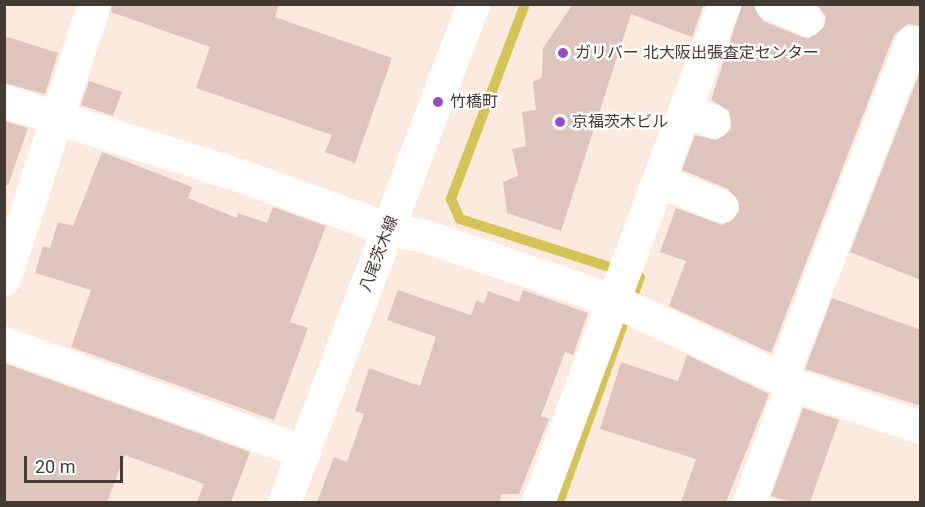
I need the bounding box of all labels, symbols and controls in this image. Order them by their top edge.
place label: ガリバー 北大阪出張査定センター [575,43,819,63]
marker: ガリバー 北大阪出張査定センター [556,46,570,60]
place label: 竹橋町 [450,92,498,112]
marker: 竹橋町 [431,95,445,109]
place label: 京福茨木ビル [572,112,668,132]
marker: 京福茨木ビル [553,115,567,129]
street label: 八尾茨木線 [356,213,402,295]
scale bar [27,444,126,482]
text: 20 m [35,456,75,477]

